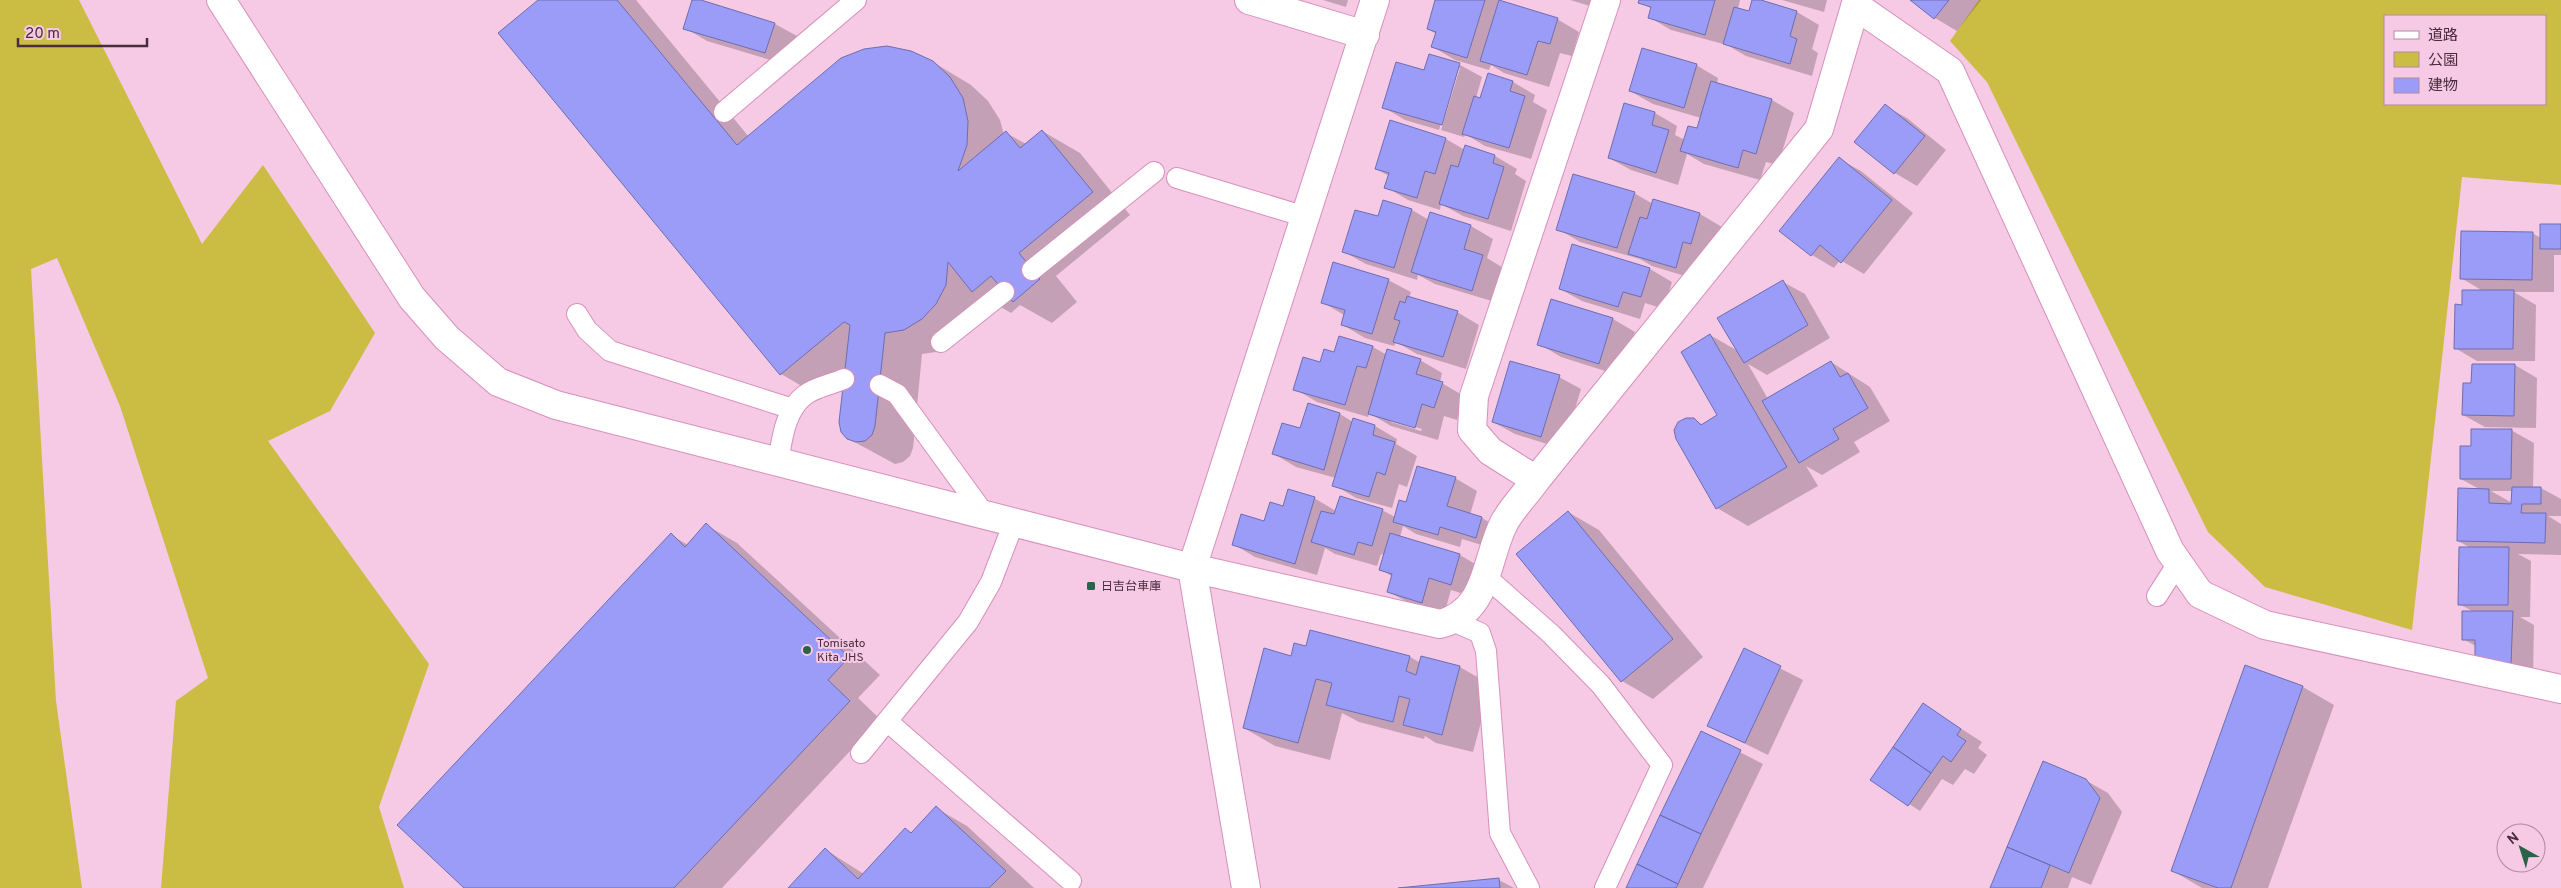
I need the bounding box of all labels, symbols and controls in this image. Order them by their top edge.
scale bar [18,15,146,47]
legend [2384,15,2546,105]
text: 20 m [25,25,60,44]
text: 道路 [2428,27,2458,46]
text: 公園 [2428,52,2458,71]
text: 建物 [2428,77,2458,96]
place label: 日吉台車庫 [1101,579,1161,595]
marker: 日吉台車庫 [1085,580,1097,592]
place label: Tomisato Kita JHS [817,636,866,666]
marker: Tomisato Kita JHS [801,644,813,656]
north arrow [2496,823,2546,873]
text: N [2505,829,2523,849]

